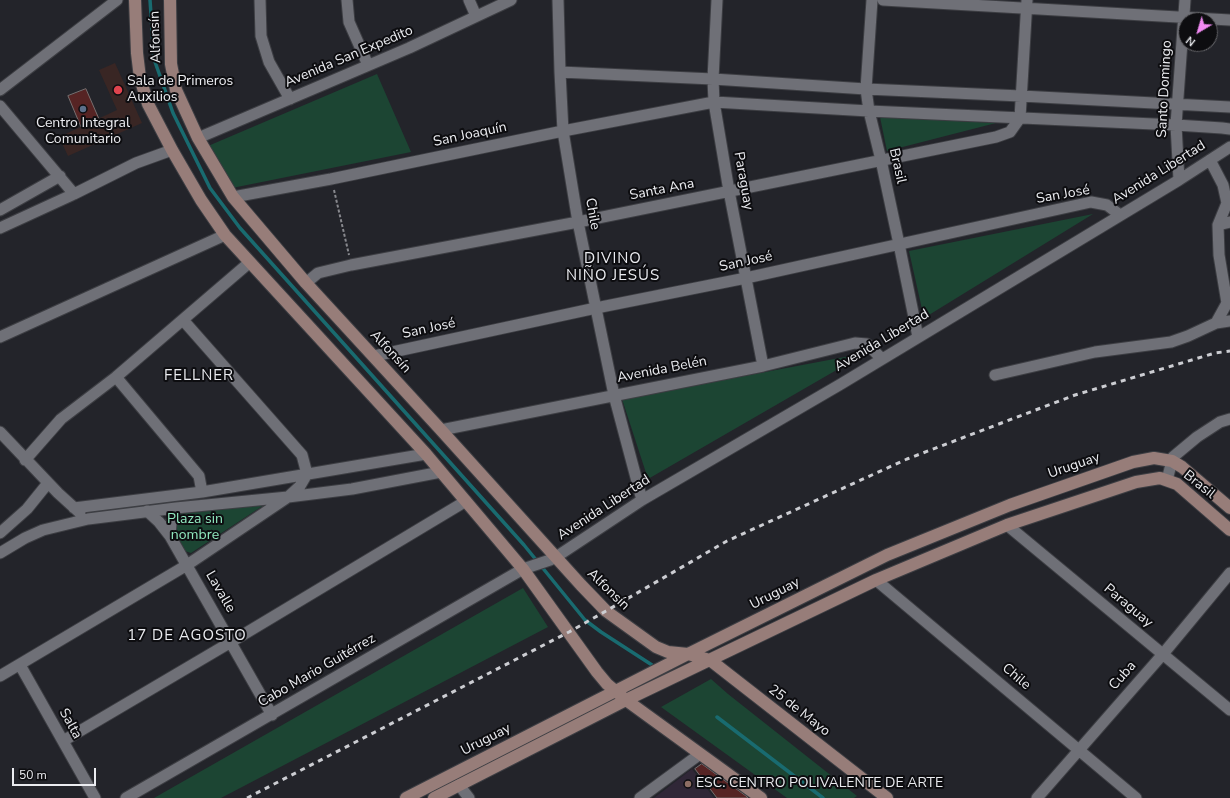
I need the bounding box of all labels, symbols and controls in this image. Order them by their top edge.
street label: Alfonsín [147,11,165,63]
north arrow [1178,12,1218,52]
street label: Avenida San Expedito [282,22,416,92]
text: N [1183,33,1199,50]
street label: Santo Domingo [1154,40,1176,138]
place label: Sala de Primeros Auxilios [127,74,233,106]
marker: Sala de Primeros Auxilios [112,84,124,96]
marker: Centro Integral Comunitario [78,104,88,114]
place label: Centro Integral Comunitario [36,116,130,148]
street label: San Joaquín [432,119,508,151]
street label: Avenida Libertad [1109,138,1209,208]
street label: Brasil [885,147,909,185]
street label: Paraguay [730,151,756,211]
street label: Santa Ana [628,176,696,204]
street label: San José [1035,182,1091,208]
street label: Chile [581,197,603,231]
street label: San José [718,248,774,276]
district label: DIVINO NIÑO JESÚS [566,250,660,285]
street label: Avenida Libertad [832,306,932,376]
street label: San José [401,315,457,343]
street label: Alfonsín [366,327,414,377]
street label: Avenida Belén [616,353,708,387]
district label: FELLNER [164,367,234,385]
street label: Uruguay [1046,449,1102,483]
street label: Brasil [1180,467,1218,503]
street label: Avenida Libertad [555,472,653,544]
park label: Plaza sin nombre [167,512,223,544]
street label: Alfonsín [583,566,633,614]
street label: Lavalle [201,568,239,616]
street label: Uruguay [747,574,803,614]
street label: Paraguay [1100,581,1156,631]
district label: 17 DE AGOSTO [127,627,247,645]
street label: Cabo Mario Guitérrez [255,631,379,711]
street label: Cuba [1106,658,1140,694]
street label: Chile [998,660,1034,694]
street label: 25 de Mayo [765,682,833,740]
street label: Salta [55,706,85,742]
street label: Uruguay [458,720,514,760]
scale bar [14,760,98,786]
text: 50 m [19,767,47,783]
place label: ESC. CENTRO POLIVALENTE DE ARTE [696,776,943,792]
marker: ESC. CENTRO POLIVALENTE DE ARTE [683,779,693,789]

